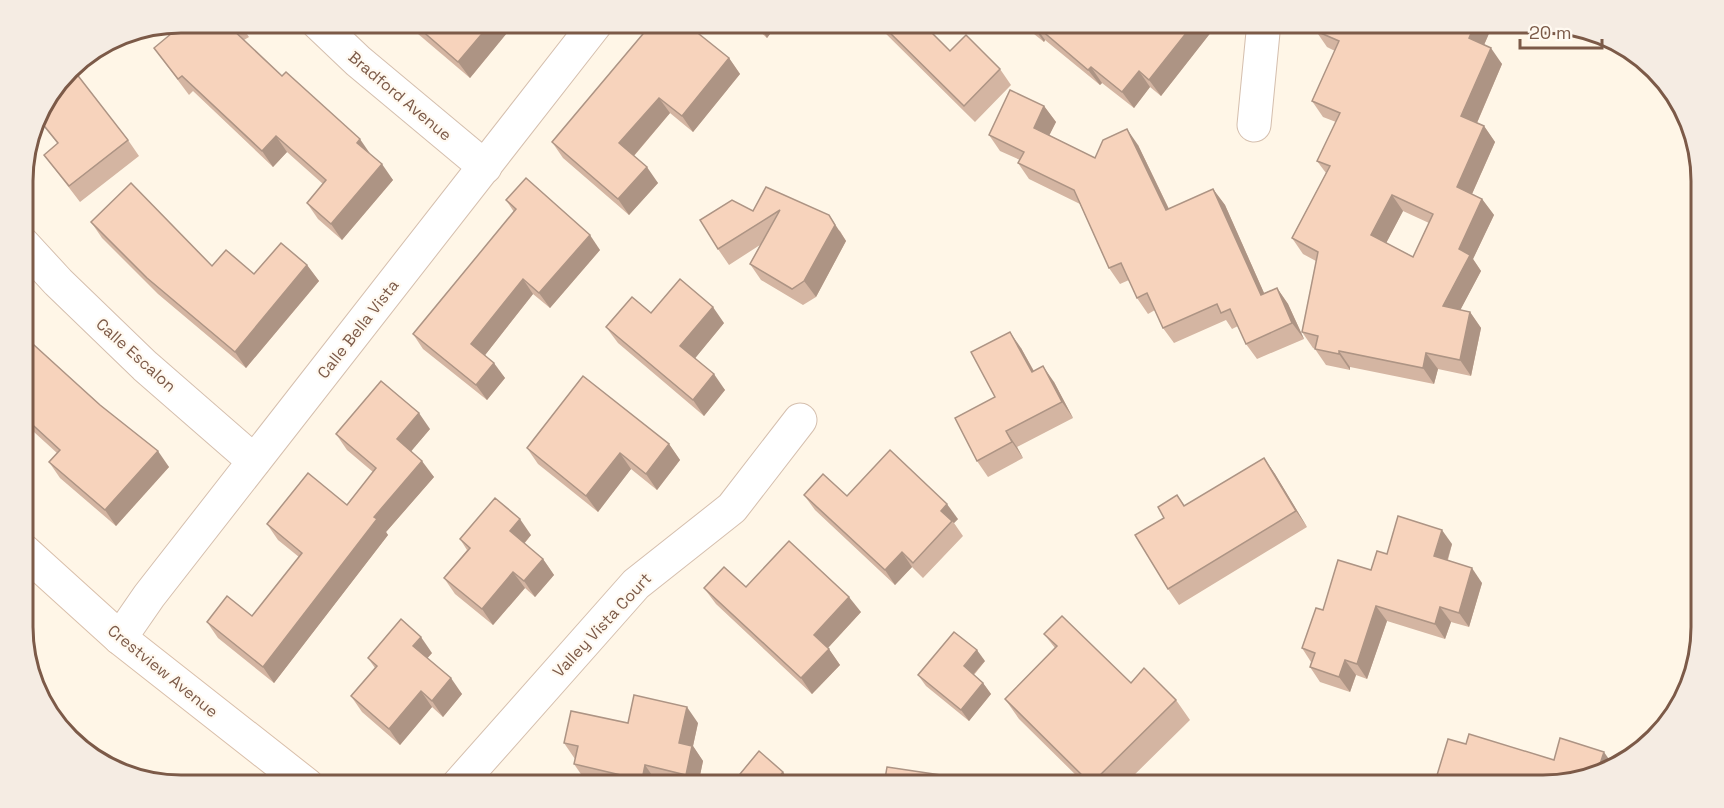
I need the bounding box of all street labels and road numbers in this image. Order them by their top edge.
street label: Bradford Avenue [344,47,456,145]
street label: Calle Bella Vista [313,275,403,383]
street label: Calle Escalon [92,313,180,397]
street label: Valley Vista Court [548,568,656,682]
street label: Crestview Avenue [103,620,223,722]

